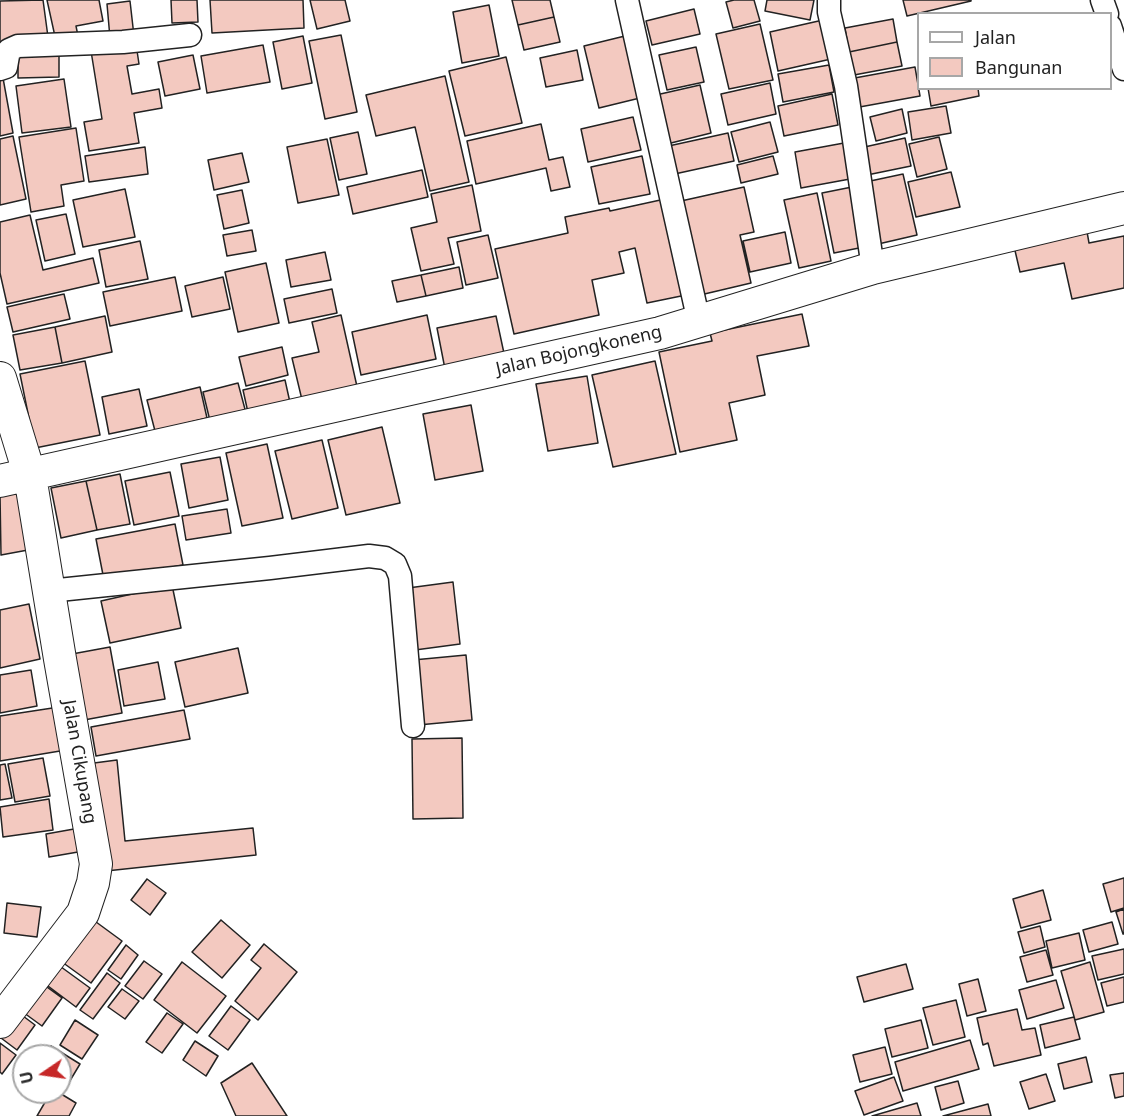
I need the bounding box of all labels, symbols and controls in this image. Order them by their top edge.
legend [917,12,1112,90]
text: Jalan [975,25,1016,49]
text: Bangunan [975,55,1062,79]
street label: Jalan Bojongkoneng [494,321,664,381]
street label: Jalan Cikupang [57,698,101,826]
north arrow [12,1044,72,1104]
text: U [14,1069,38,1086]

